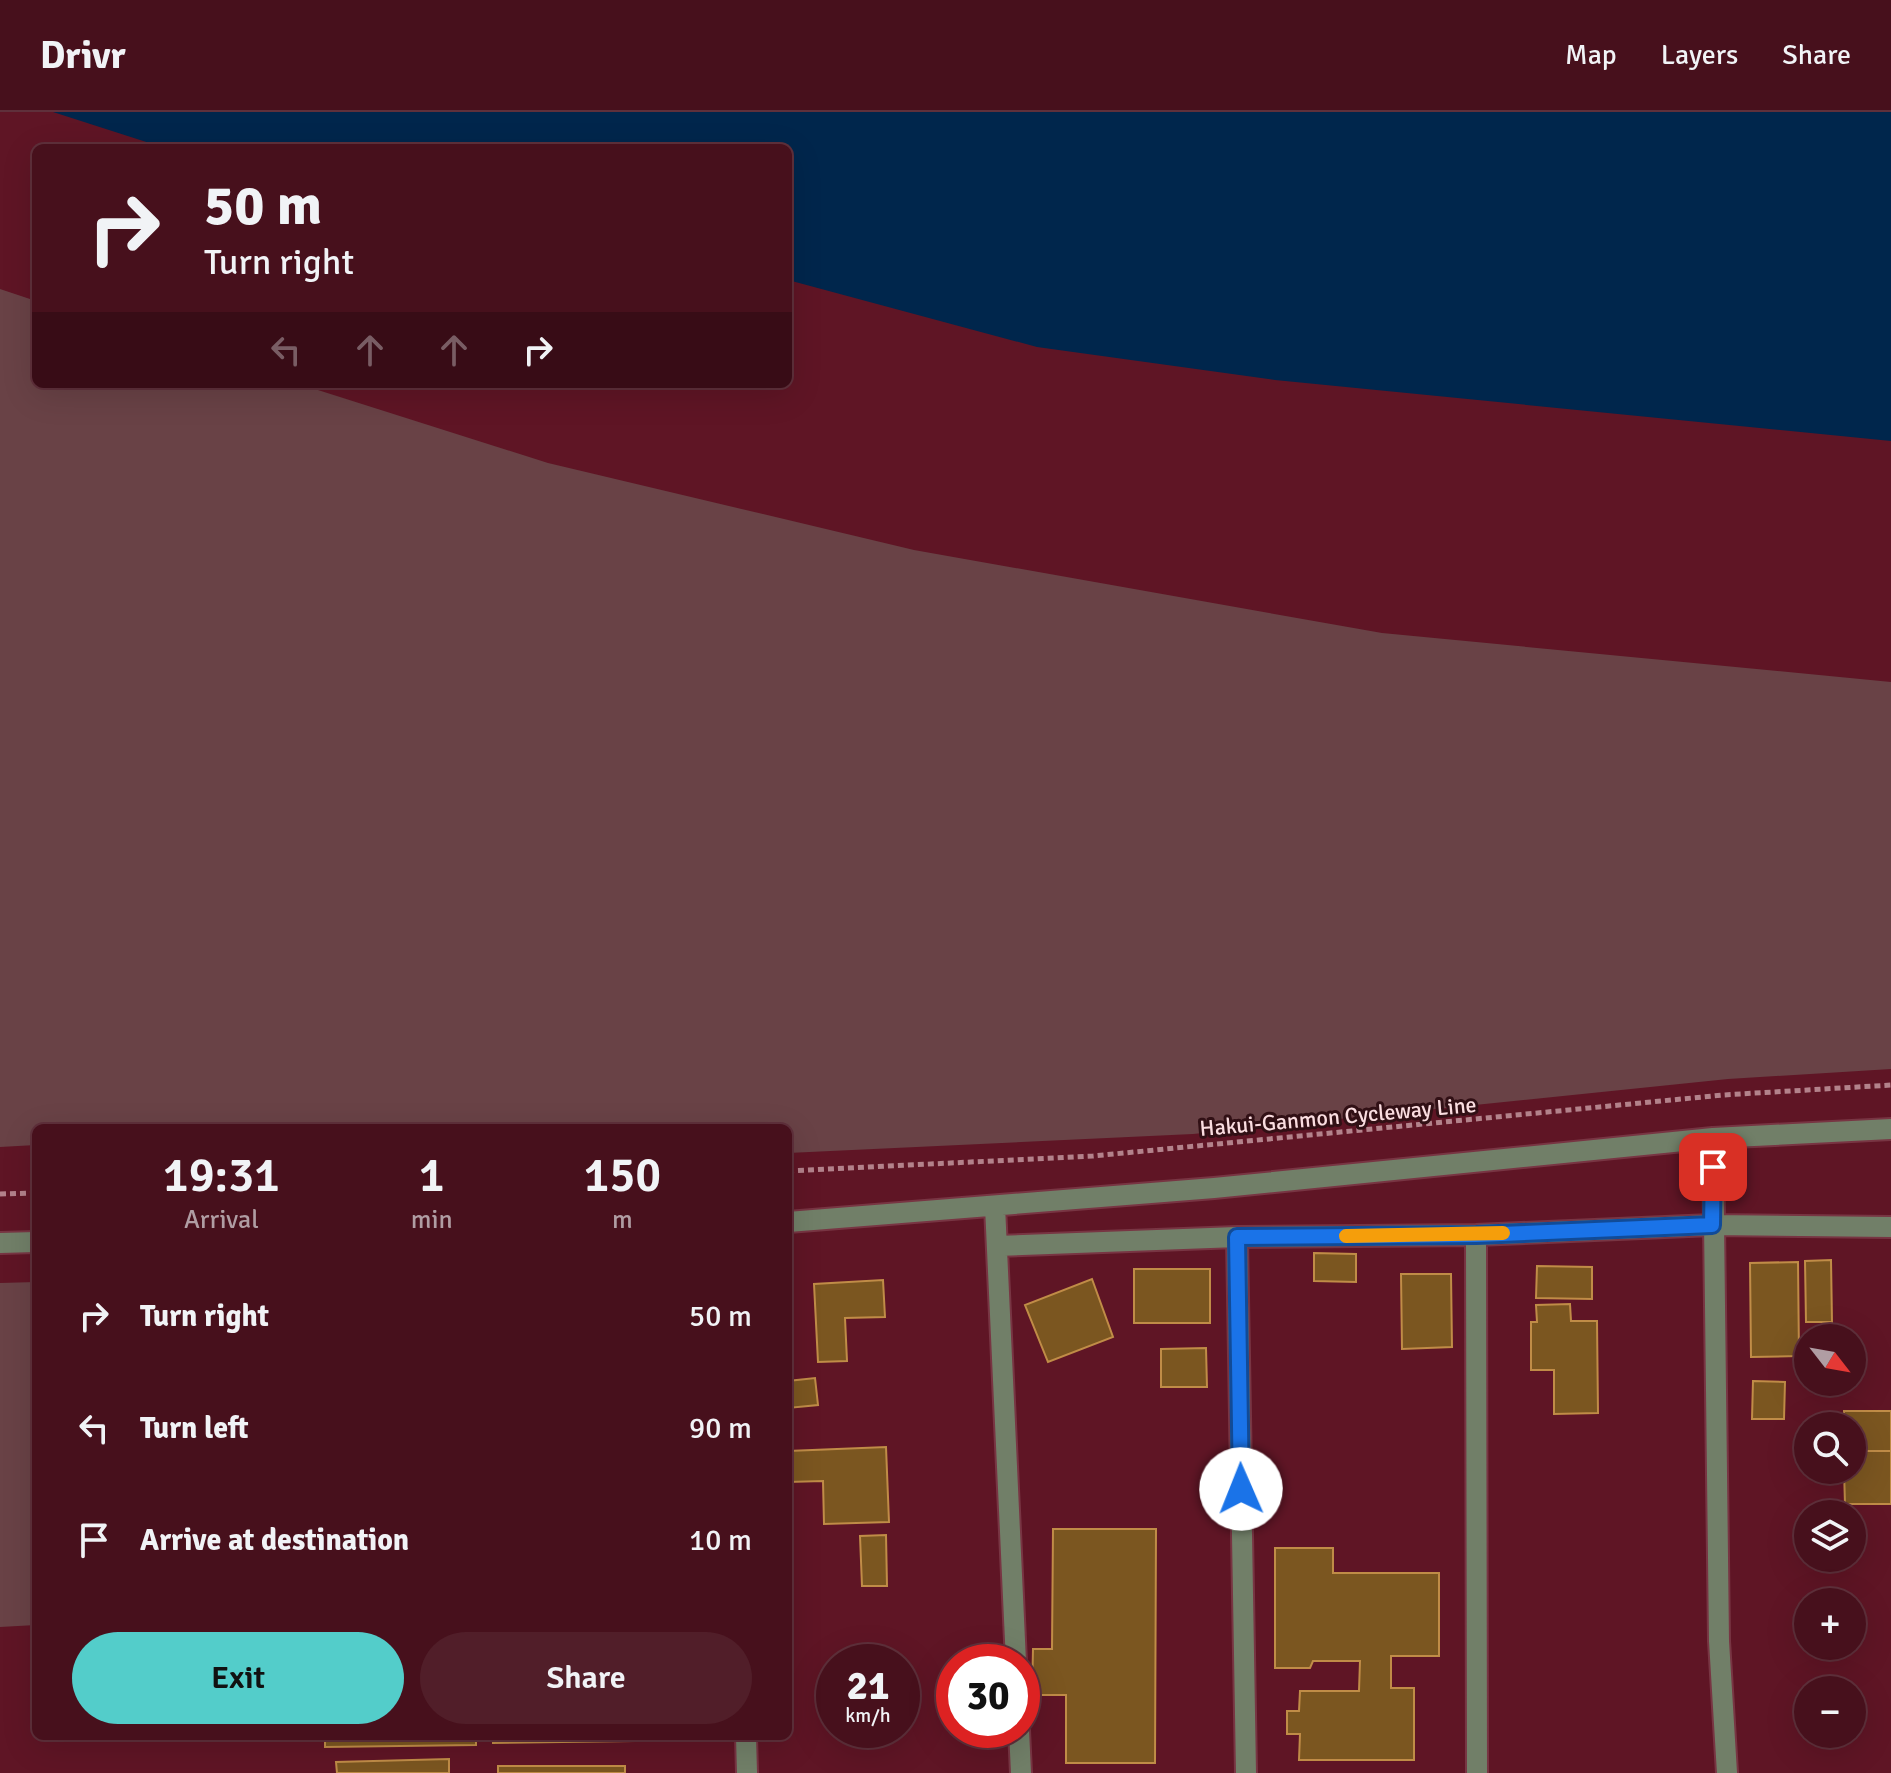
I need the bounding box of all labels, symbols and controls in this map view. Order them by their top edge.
text: Drivr [40,32,126,79]
text: Map [1565,38,1617,72]
text: Layers [1661,38,1738,72]
text: Share [1782,38,1851,72]
text: 50 m [204,171,322,240]
icon: right [72,176,176,280]
text: Turn right [204,240,354,285]
icon: left [264,328,308,372]
icon: ahead [348,328,392,372]
icon: ahead [432,328,476,372]
icon: right [516,328,560,372]
street label: Hakui-Ganmon Cycleway Line [1199,1091,1478,1142]
pin [1679,1133,1747,1201]
icon: arrive [1691,1145,1735,1189]
text: 19:31 [163,1146,280,1205]
text: 1 [419,1146,445,1205]
text: 150 [583,1146,661,1205]
text: Arrival [184,1204,259,1236]
text: min [411,1204,453,1236]
text: m [612,1204,633,1236]
icon: right [72,1294,116,1338]
text: Turn right [140,1298,269,1335]
text: 50 m [689,1298,752,1335]
north arrow [1794,1324,1866,1396]
map controls [1794,1324,1866,1748]
icon: left [72,1406,116,1450]
text: Turn left [140,1410,249,1447]
text: 90 m [689,1410,752,1447]
button: search [1794,1412,1866,1484]
position arrow [1199,1447,1283,1531]
button: layers [1794,1500,1866,1572]
icon: arrive [72,1518,116,1562]
text: Arrive at destination [140,1522,409,1559]
text: 10 m [689,1522,752,1559]
button: + [1794,1588,1866,1660]
button: Exit [72,1632,404,1724]
button: Share [420,1632,752,1724]
speed limit sign: 30 [936,1644,1040,1748]
text: 21 [846,1661,890,1711]
button: − [1794,1676,1866,1748]
text: km/h [845,1703,891,1728]

